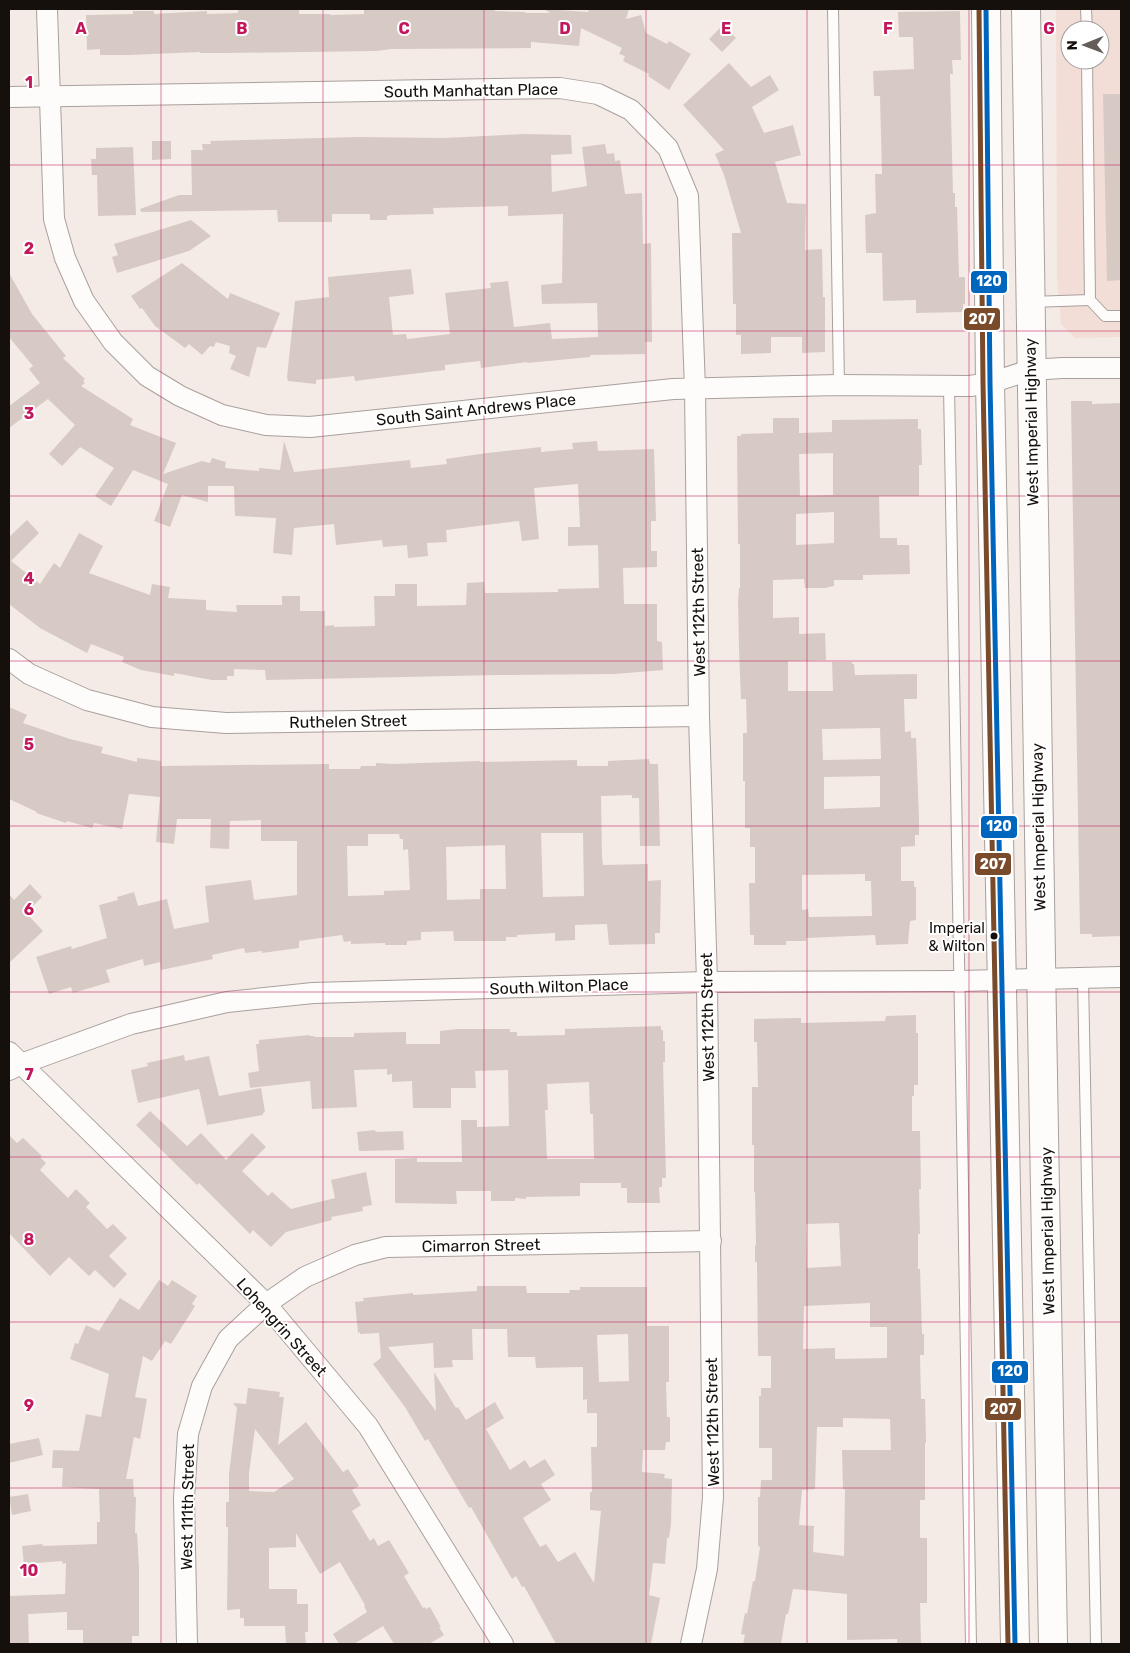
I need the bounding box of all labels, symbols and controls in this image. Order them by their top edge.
text: A [75,19,87,38]
text: B [236,19,248,38]
text: C [398,19,410,38]
text: D [559,19,571,38]
text: E [721,19,731,38]
text: F [883,19,893,38]
text: G [1043,19,1055,38]
north arrow [1060,20,1110,70]
text: N [1064,40,1081,50]
text: 1 [25,73,33,92]
street label: South Manhattan Place [384,79,558,102]
text: 2 [24,239,34,258]
line badge: 120 [970,270,1008,294]
text: 120 [976,273,1002,290]
line badge: 207 [963,307,1001,331]
text: 207 [969,311,995,328]
street label: West Imperial Highway [1021,338,1042,506]
street label: South Saint Andrews Place [375,390,577,429]
text: 3 [24,404,34,423]
street label: West 112th Street [688,547,709,677]
text: 4 [24,569,35,588]
street label: Ruthelen Street [289,711,407,732]
text: 5 [24,735,34,754]
street label: West Imperial Highway [1028,743,1049,911]
line badge: 120 [980,815,1018,839]
text: 120 [986,818,1012,835]
line badge: 207 [974,852,1012,876]
text: 207 [980,856,1006,873]
text: 6 [24,900,34,919]
place label: Imperial & Wilton [928,919,985,955]
marker: Imperial & Wilton [989,931,999,941]
street label: West 112th Street [697,952,718,1082]
street label: South Wilton Place [489,975,629,998]
text: 7 [24,1065,34,1084]
street label: West Imperial Highway [1037,1147,1058,1315]
text: 8 [24,1230,35,1249]
street label: Cimarron Street [422,1235,540,1256]
street label: Lohengrin Street [232,1274,331,1380]
street label: West 112th Street [702,1357,723,1487]
line badge: 120 [991,1360,1029,1384]
text: 120 [997,1363,1023,1380]
text: 9 [24,1396,34,1415]
line badge: 207 [984,1397,1022,1421]
text: 207 [990,1401,1016,1418]
street label: West 111th Street [177,1444,198,1570]
text: 10 [20,1561,39,1580]

